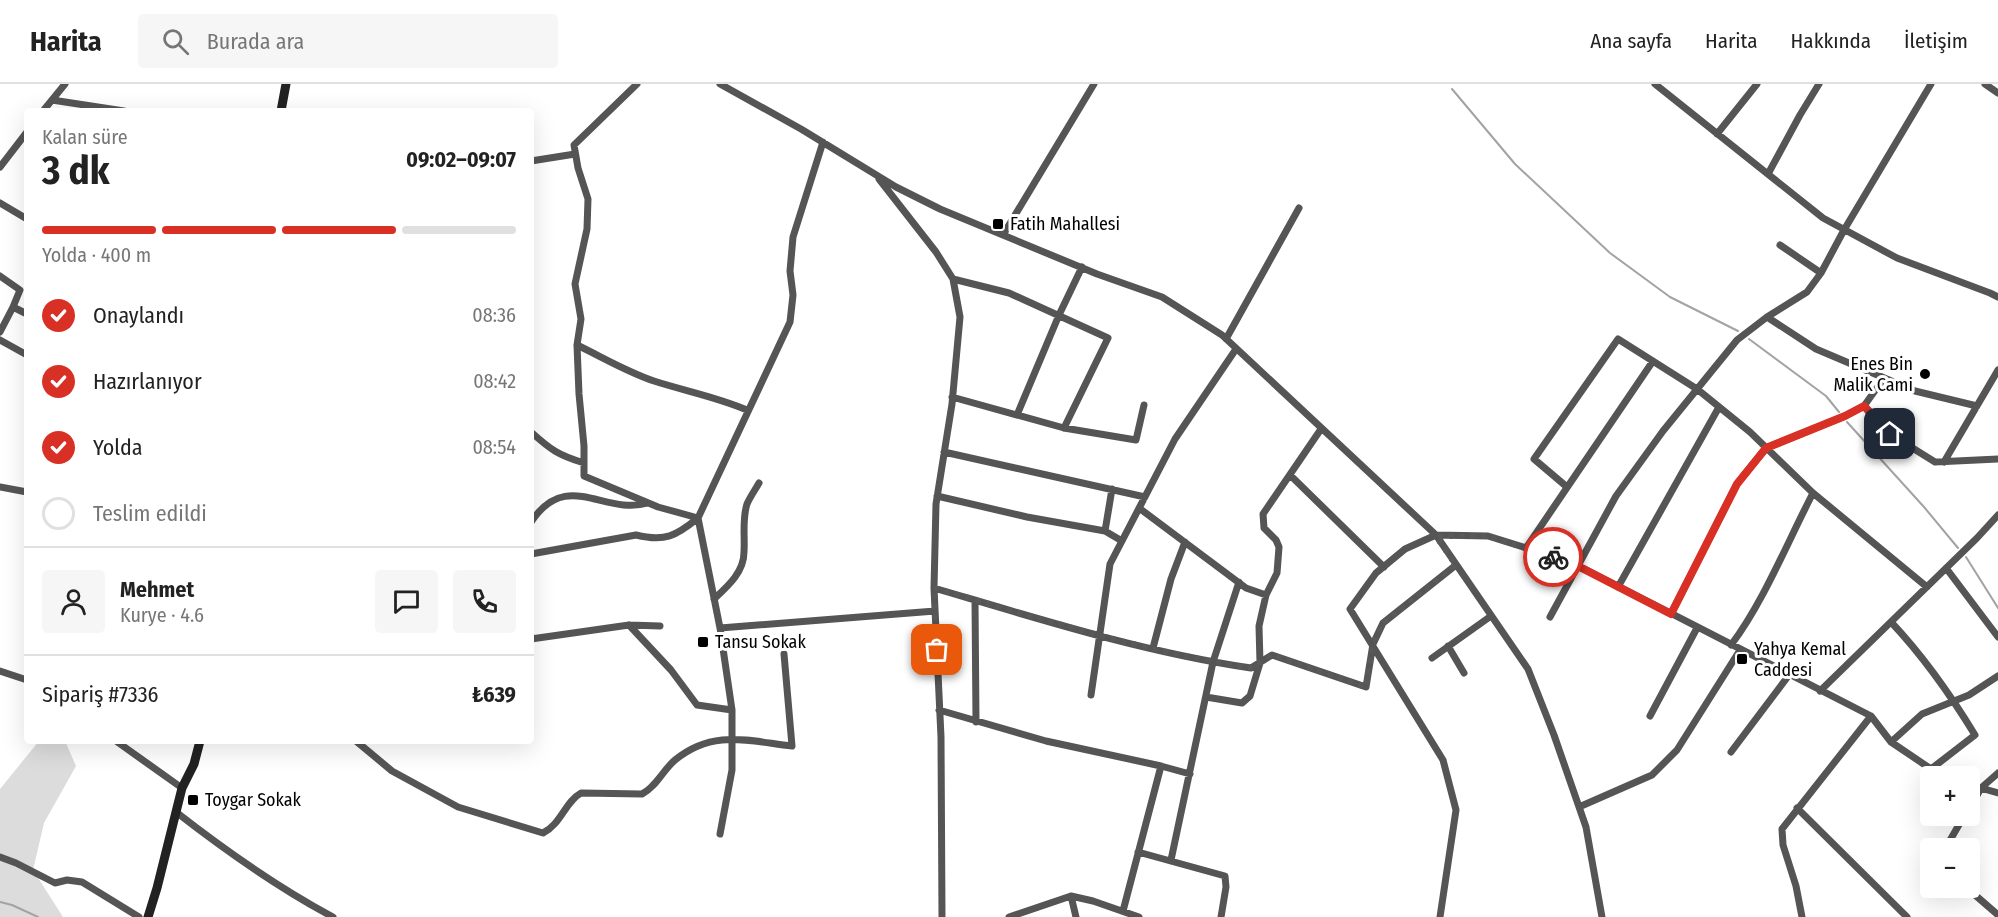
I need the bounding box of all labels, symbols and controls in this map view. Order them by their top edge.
search box [138,14,558,68]
text: Harita [30,25,102,58]
icon: search [159,25,192,58]
text: Burada ara [207,28,304,55]
text: Ana sayfa [1590,28,1672,54]
text: Harita [1705,28,1758,54]
text: Hakkında [1791,28,1871,54]
text: İletişim [1904,28,1968,54]
text: Kalan süre [42,125,128,149]
text: 09:02–09:07 [406,146,516,173]
text: 3 dk [42,148,110,194]
place label: Fatih Mahallesi [1010,213,1120,235]
marker: Fatih Mahallesi [991,217,1005,231]
text: Yolda · 400 m [42,243,151,267]
icon: check [42,299,75,332]
text: Onaylandı [93,302,184,329]
text: 08:36 [472,303,516,327]
place label: Enes Bin Malik Cami [1833,353,1913,396]
icon: check [42,365,75,398]
marker: Enes Bin Malik Cami [1918,367,1932,381]
text: Hazırlanıyor [93,368,202,395]
text: 08:42 [473,369,516,393]
pin [1864,408,1915,459]
icon: home [1873,417,1906,450]
icon: check [42,431,75,464]
text: Yolda [93,434,143,461]
text: 08:54 [472,435,516,459]
text: Teslim edildi [93,500,207,527]
courier [1523,527,1583,587]
icon: bike [1537,541,1570,574]
button: person [42,570,105,633]
button: chat [375,570,438,633]
button: phone [453,570,516,633]
text: Mehmet [120,576,194,603]
text: Kurye · 4.6 [120,603,204,627]
pin [911,624,962,675]
place label: Tansu Sokak [715,631,806,653]
icon: bag [920,633,953,666]
marker: Tansu Sokak [696,635,710,649]
place label: Yahya Kemal Caddesi [1754,638,1846,681]
marker: Yahya Kemal Caddesi [1735,652,1749,666]
text: Sipariş #7336 [42,681,159,708]
text: ₺639 [472,681,516,708]
map controls [1920,766,1980,898]
button: + [1920,766,1980,826]
place label: Toygar Sokak [205,789,302,811]
marker: Toygar Sokak [186,793,200,807]
button: − [1920,838,1980,898]

